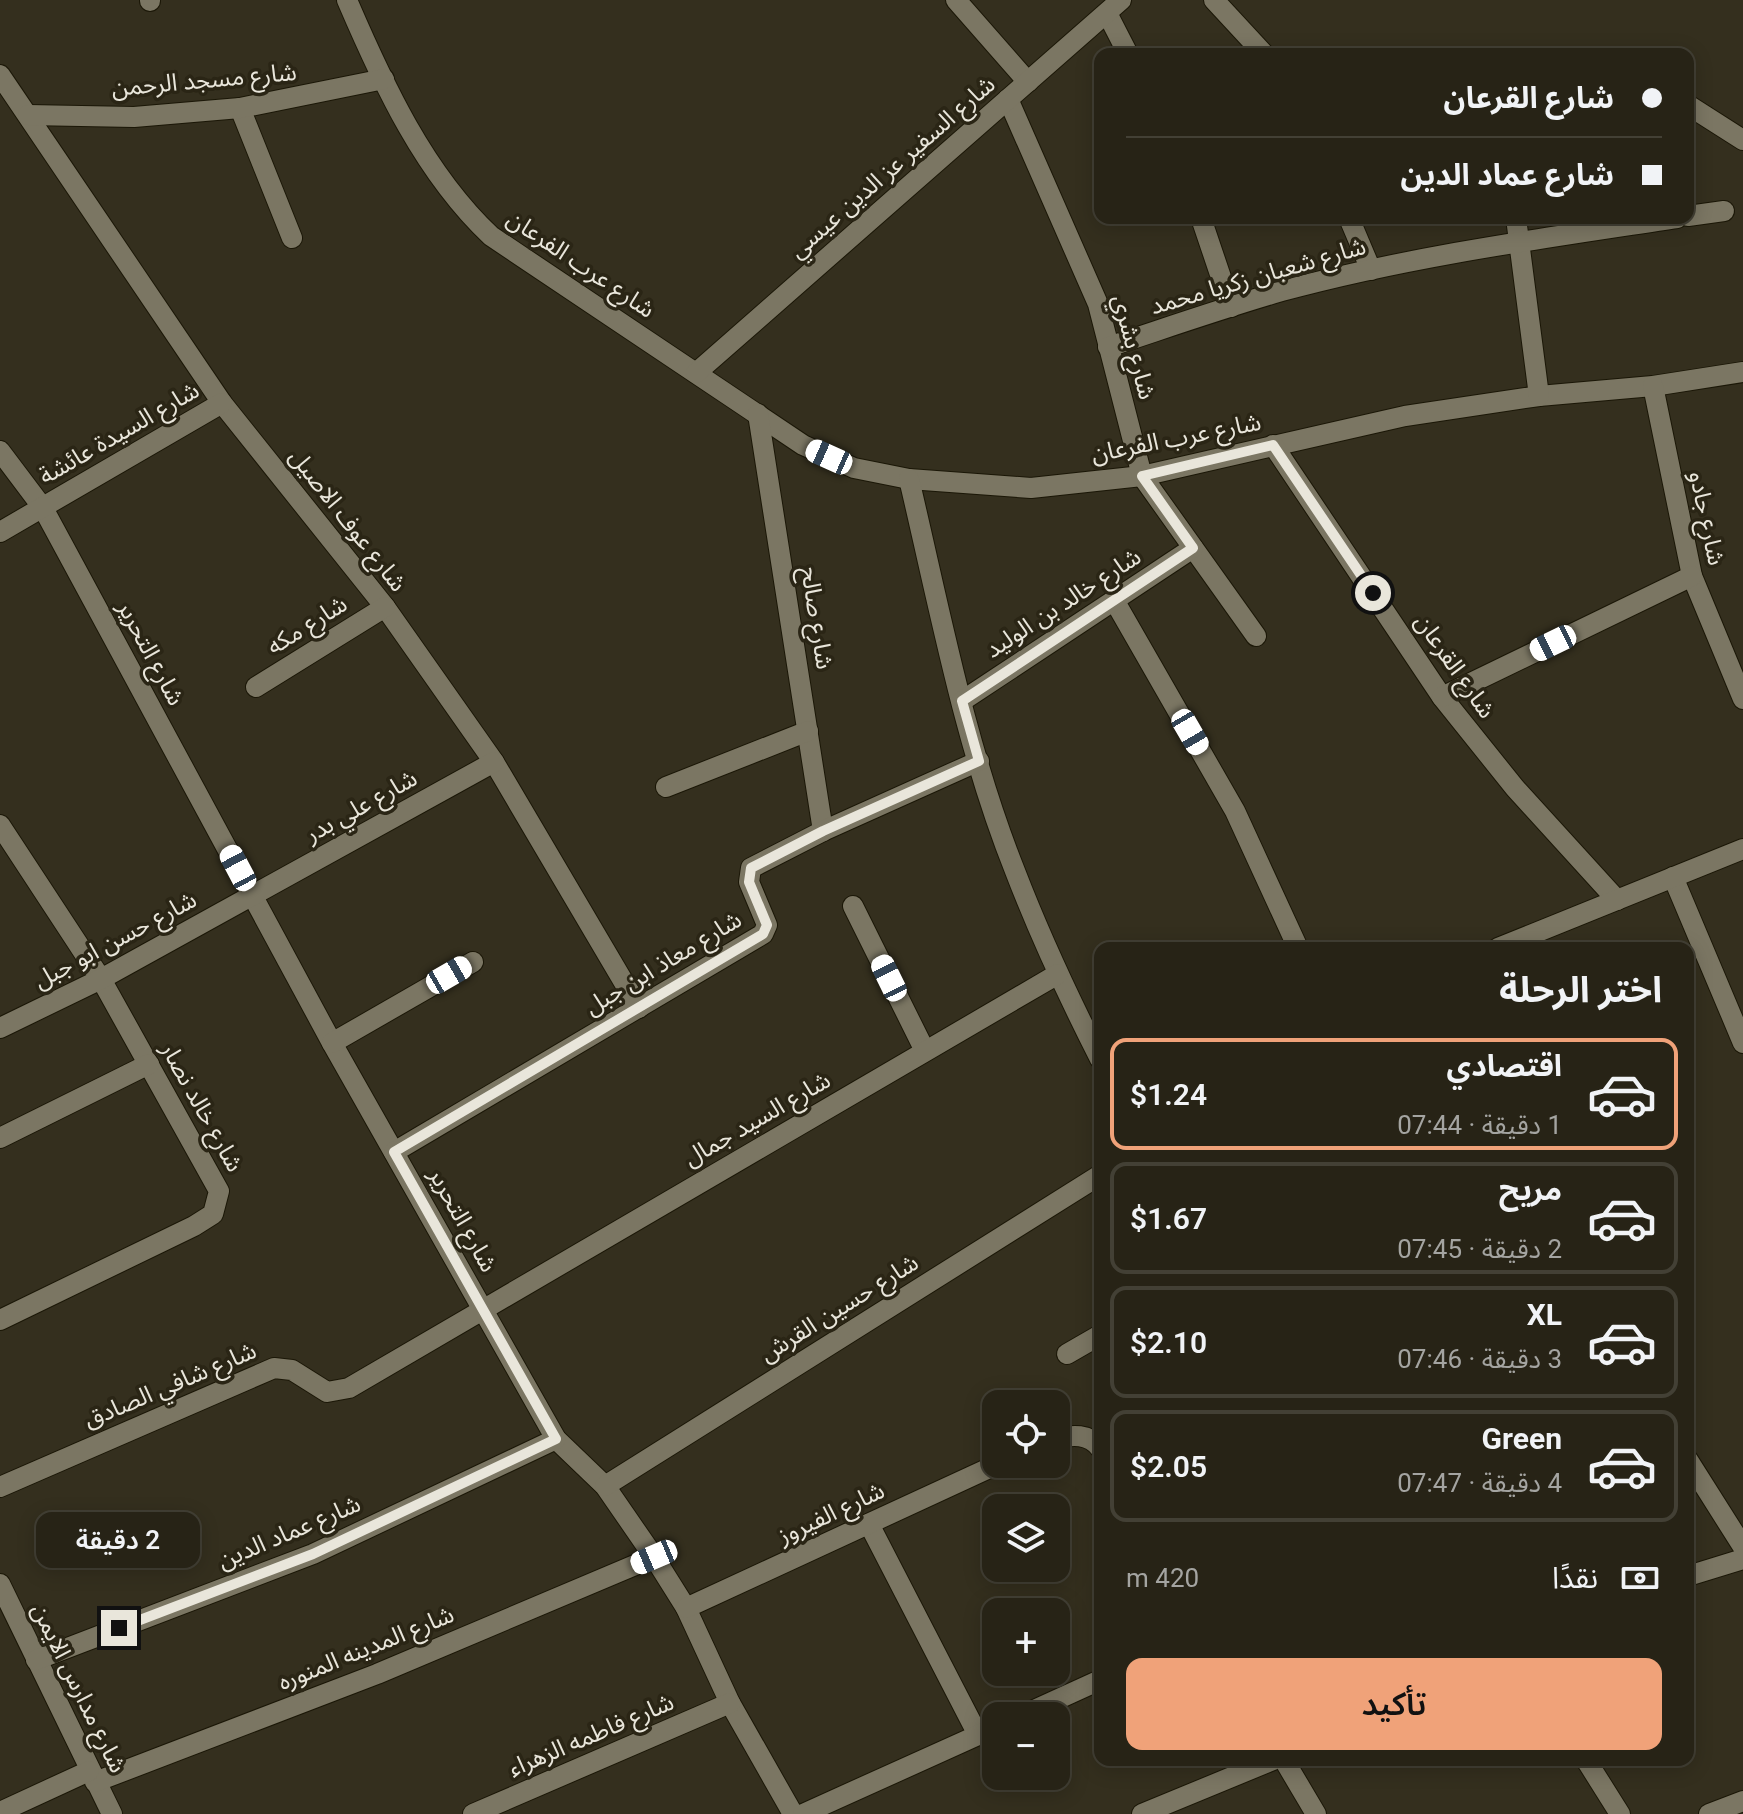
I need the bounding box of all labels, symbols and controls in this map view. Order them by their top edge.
street label: شارع مسجد الرحمن [110,58,298,105]
street label: شارع السفير عز الدين عيسي [783,70,1004,267]
text: شارع القرعان [1443,80,1614,115]
text: شارع عماد الدين [1401,157,1614,192]
street label: شارع عرب الفرعان [500,204,660,326]
street label: شارع شعبان زكريا محمد [1147,232,1370,323]
street label: شارع بشري [1102,292,1161,404]
street label: شارع السيدة عائشة [34,376,205,493]
street label: شارع عرب الفرعان [1089,408,1264,471]
car [802,436,856,478]
street label: شارع عوف الاصيل [281,443,412,599]
street label: شارع جادو [1680,468,1731,569]
street label: شارع خالد بن الوليد [980,542,1148,666]
street label: شارع صالح [792,565,839,672]
route start [1355,575,1391,611]
street label: شارع مكه [262,589,354,663]
street label: شارع التحرير [109,595,190,711]
street label: شارع القرعان [1406,608,1501,725]
car [1526,622,1580,664]
car [1168,705,1212,759]
street label: شارع علي بدر [299,764,424,853]
car [216,841,260,895]
street label: شارع حسن ابو جبل [29,885,202,997]
street label: شارع معاذ ابن جبل [580,905,748,1023]
car [868,951,910,1005]
car [422,953,476,997]
text: اختر الرحلة [1499,969,1662,1011]
street label: شارع خالد نصار [152,1036,249,1178]
text: اقتصادي [1447,1048,1562,1083]
icon: car [1586,1058,1658,1130]
street label: شارع السيد جمال [679,1066,837,1175]
text: $1.24 [1130,1077,1207,1112]
text: 1 دقيقة · 07:44 [1397,1110,1562,1140]
street label: شارع التحرير [420,1162,503,1278]
text: مريح [1499,1172,1562,1207]
icon: car [1586,1182,1658,1254]
text: $1.67 [1130,1201,1207,1236]
text: 2 دقيقة · 07:45 [1397,1234,1562,1264]
street label: شارع حسين القرش [755,1248,925,1370]
text: XL [1527,1297,1562,1332]
icon: car [1586,1306,1658,1378]
text: $2.10 [1130,1325,1207,1360]
street label: شارع شافي الصادق [80,1336,262,1438]
text: 3 دقيقة · 07:46 [1397,1344,1562,1374]
map controls [982,1390,1070,1790]
button: locate [982,1390,1070,1478]
text: Green [1482,1421,1562,1456]
icon: car [1586,1430,1658,1502]
text: $2.05 [1130,1449,1207,1484]
text: 4 دقيقة · 07:47 [1397,1468,1562,1498]
street label: شارع الفيروز [772,1476,890,1553]
street label: شارع عماد الدين [213,1489,366,1577]
button: layers [982,1494,1070,1582]
callout: 2 دقيقة [37,1512,201,1568]
text: 2 دقيقة [76,1525,160,1555]
car [627,1537,681,1577]
icon: cash [1618,1556,1662,1600]
text: نقدًا [1552,1560,1598,1595]
text: 420 m [1126,1563,1199,1593]
button: + [982,1598,1070,1686]
street label: شارع مدارس الايمن [23,1599,132,1779]
street label: شارع المدينه المنوره [274,1600,459,1699]
route end [101,1610,137,1646]
button: تأكيد [1126,1658,1662,1750]
street label: شارع فاطمه الزهراء [504,1688,679,1785]
button: − [982,1702,1070,1790]

